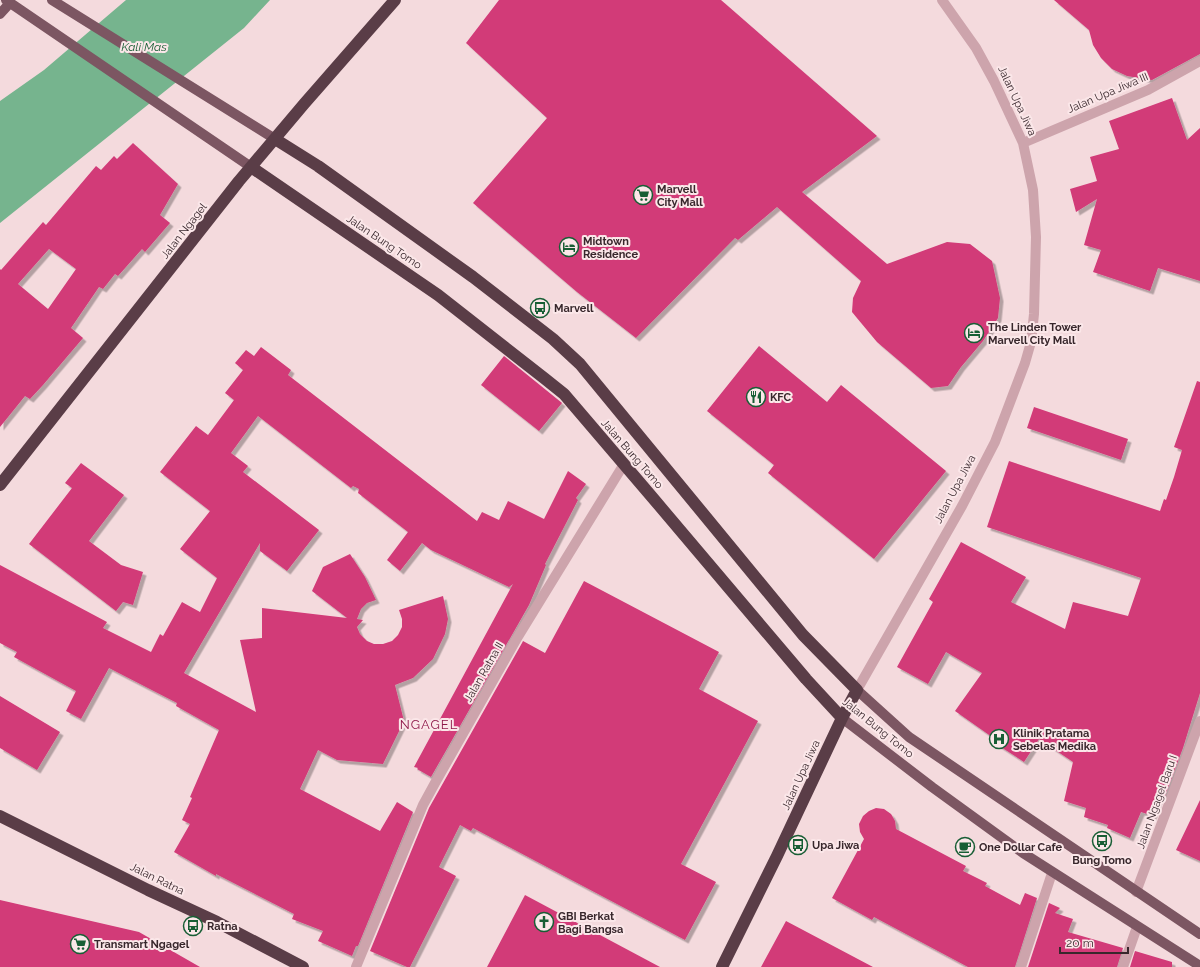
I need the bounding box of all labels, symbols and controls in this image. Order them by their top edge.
water label: Kali Mas [121,40,167,54]
street label: Jalan Upa Jiwa [995,64,1039,138]
street label: Jalan Upa Jiwa III [1066,70,1150,116]
place label: Marvell City Mall [657,183,703,209]
supermarket icon: Marvell City Mall [632,184,654,206]
street label: Jalan Ngagel [158,201,210,261]
street label: Jalan Bung Tomo [344,212,424,272]
place label: Midtown Residence [583,235,638,261]
hotel icon: Midtown Residence [558,236,580,258]
bus stop icon: Marvell [529,297,551,319]
place label: Marvell [554,302,594,315]
place label: The Linden Tower Marvell City Mall [988,321,1082,347]
hotel icon: The Linden Tower Marvell City Mall [963,322,985,344]
restaurant icon: KFC [745,386,767,408]
place label: KFC [770,391,792,404]
street label: Jalan Bung Tomo [598,417,666,492]
street label: Jalan Upa Jiwa [932,453,978,525]
street label: Jalan Ratna II [462,640,506,704]
street label: Jalan Bung Tomo [840,695,916,761]
district label: NGAGEL [400,717,458,732]
place label: Klinik Pratama Sebelas Medika [1013,727,1096,753]
hospital icon: Klinik Pratama Sebelas Medika [988,728,1010,750]
street label: Jalan Upa Jiwa [779,738,823,812]
street label: Jalan Ngagel Baru I [1134,753,1180,851]
bus stop icon: Bung Tomo [1091,830,1113,852]
bus stop icon: Upa Jiwa [787,834,809,856]
cafe icon: One Dollar Cafe [954,836,976,858]
place label: Upa Jiwa [812,839,859,852]
place label: One Dollar Cafe [979,841,1062,854]
place label: Bung Tomo [1072,854,1132,867]
street label: Jalan Ratna [128,860,186,898]
place label: GBI Berkat Bagi Bangsa [558,910,623,936]
church icon: GBI Berkat Bagi Bangsa [533,911,555,933]
bus stop icon: Ratna [182,915,204,937]
place label: Ratna [207,920,238,933]
scale bar [1060,929,1128,955]
supermarket icon: Transmart Ngagel [69,933,91,955]
text: 20 m [1066,936,1094,950]
place label: Transmart Ngagel [94,938,190,951]

